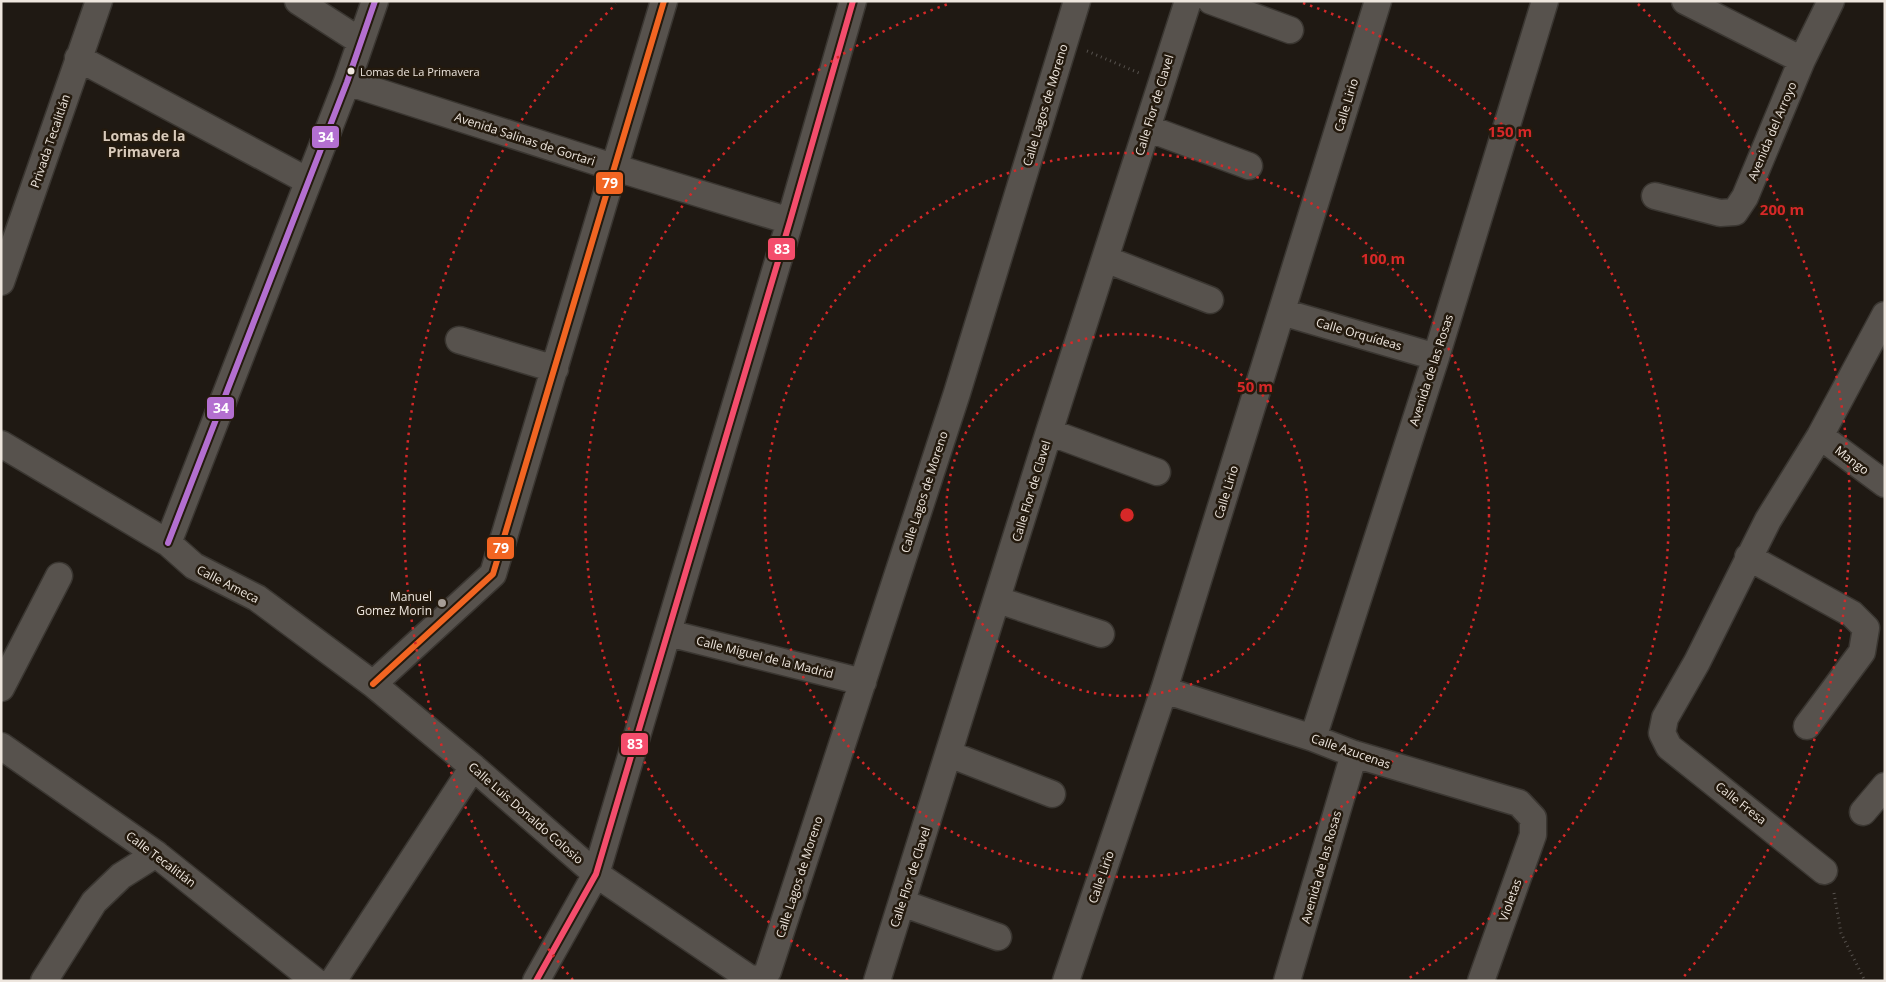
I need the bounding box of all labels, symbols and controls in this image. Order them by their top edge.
street label: Calle Lagos de Moreno [1018,42,1072,168]
street label: Calle Flor de Clavel [1131,52,1177,158]
place label: Lomas de La Primavera [360,64,480,79]
marker: Lomas de La Primavera [346,66,356,76]
street label: Calle Lirio [1330,76,1362,134]
street label: Avenida del Arroyo [1743,79,1801,183]
street label: Privada Tecalitlán [26,92,74,190]
street label: Avenida Salinas de Gortari [453,108,597,170]
text: 150 m [1488,121,1532,141]
line badge: 34 [311,125,340,149]
district label: Lomas de la Primavera [103,126,185,161]
text: 34 [318,127,334,146]
line badge: 79 [595,171,624,195]
text: 79 [602,173,618,192]
text: 200 m [1760,199,1804,219]
line badge: 83 [767,237,796,261]
text: 83 [774,239,790,258]
text: 100 m [1361,248,1405,268]
street label: Avenida de las Rosas [1405,312,1457,428]
street label: Calle Orquídeas [1314,314,1404,354]
text: 50 m [1237,376,1273,396]
line badge: 34 [206,396,235,420]
text: 34 [213,398,229,417]
street label: Calle Lagos de Moreno [896,429,952,555]
street label: Calle Flor de Clavel [1008,438,1054,544]
street label: Mango [1831,442,1873,478]
street label: Calle Lirio [1210,463,1242,521]
centre of rings [1118,506,1136,524]
line badge: 79 [486,536,515,560]
text: 79 [493,538,509,557]
street label: Calle Ameca [194,561,262,607]
place label: Manuel Gomez Morin [356,588,432,619]
marker: Manuel Gomez Morin [436,597,448,609]
street label: Calle Miguel de la Madrid [695,632,835,682]
street label: Calle Azucenas [1309,729,1393,773]
line badge: 83 [620,732,649,756]
text: 83 [627,734,643,753]
street label: Calle Luis Donaldo Colosio [465,758,587,868]
street label: Calle Fresa [1712,778,1770,828]
street label: Avenida de las Rosas [1297,808,1345,925]
street label: Calle Lagos de Moreno [771,814,827,940]
street label: Calle Flor de Clavel [886,825,934,929]
street label: Calle Tecalitlán [123,827,199,891]
street label: Calle Lirio [1084,848,1118,906]
street label: Violetas [1495,876,1526,924]

